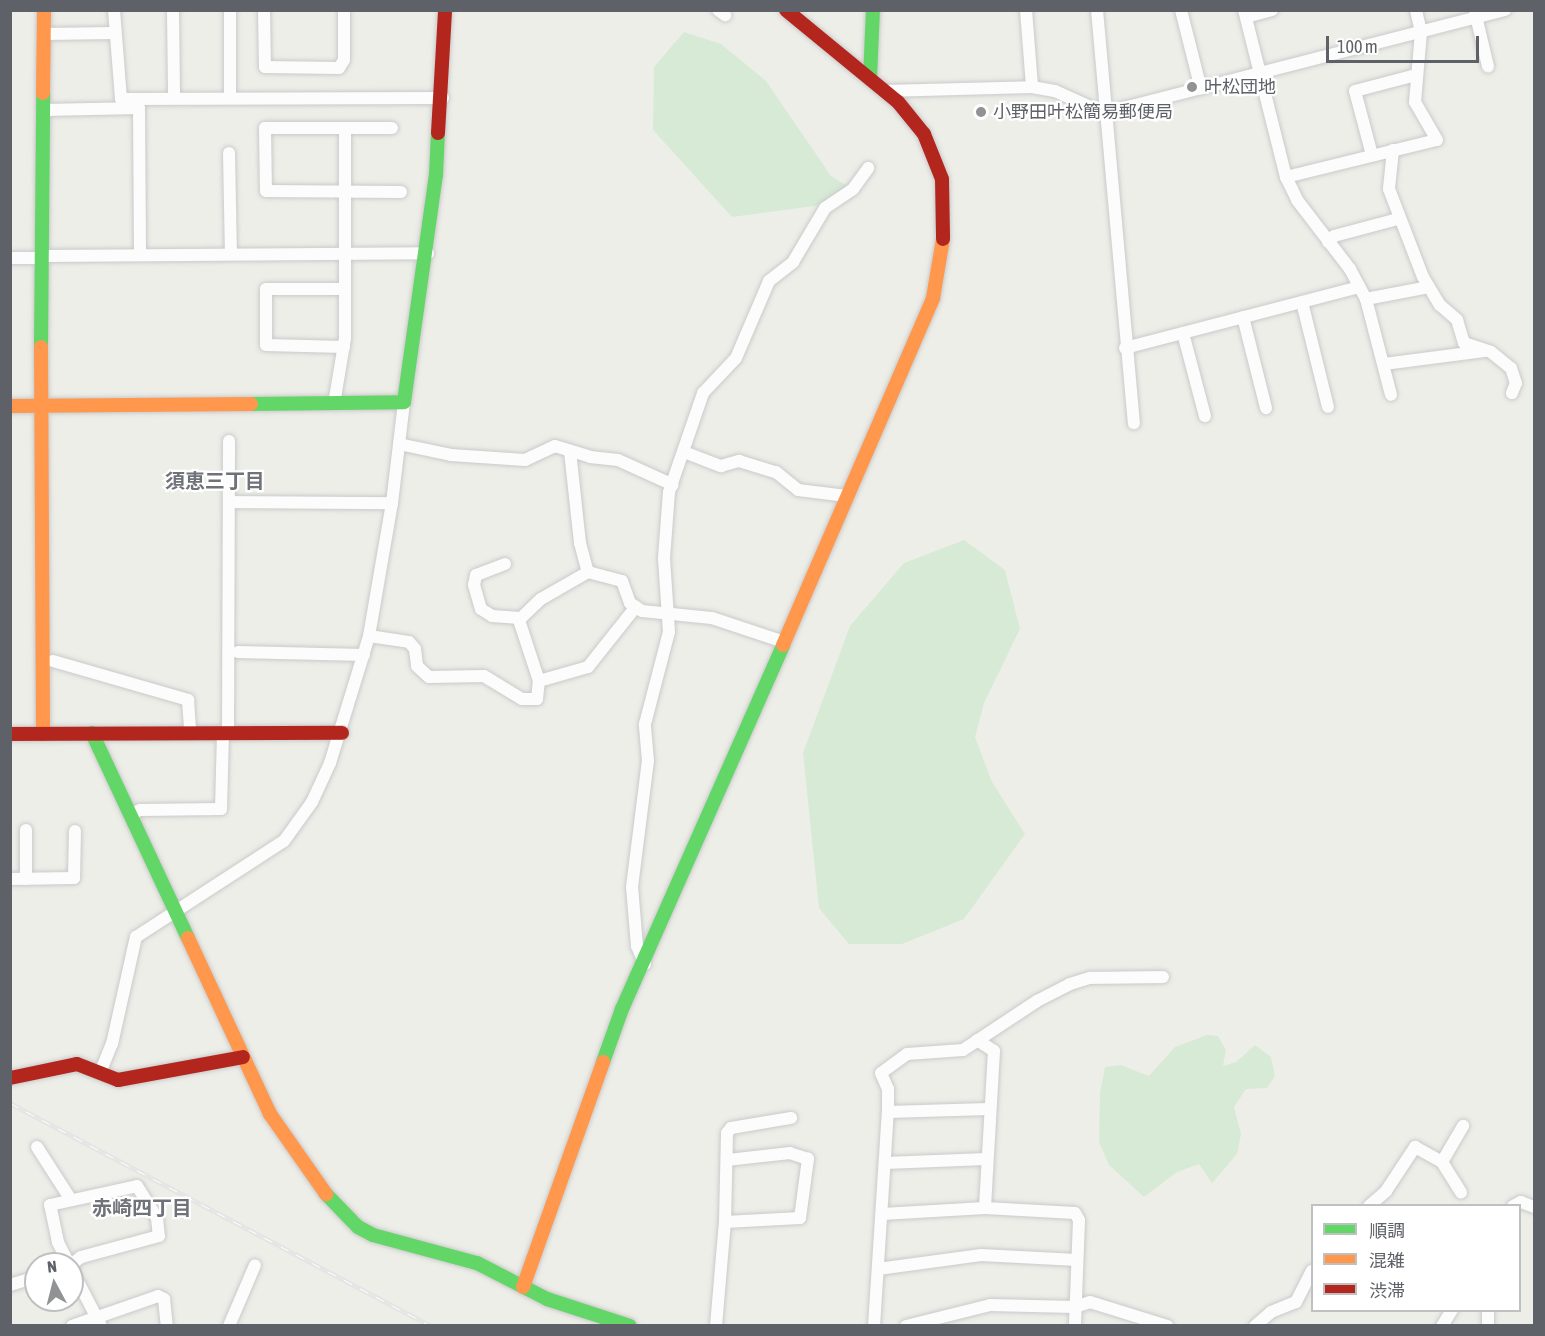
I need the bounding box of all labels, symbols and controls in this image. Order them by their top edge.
scale bar [1329,24,1482,62]
text: 100 m [1337,36,1378,57]
place label: 叶松団地 [1204,76,1276,98]
marker: 叶松団地 [1185,80,1199,94]
place label: 小野田叶松簡易郵便局 [993,101,1173,123]
marker: 小野田叶松簡易郵便局 [974,105,988,119]
district label: 須恵三丁目 [165,468,265,492]
district label: 赤崎四丁目 [92,1195,192,1219]
legend [1311,1204,1521,1312]
text: 順調 [1369,1220,1405,1241]
text: 混雑 [1369,1250,1405,1271]
north arrow [24,1252,84,1312]
text: N [46,1257,58,1276]
text: 渋滞 [1369,1280,1405,1301]

